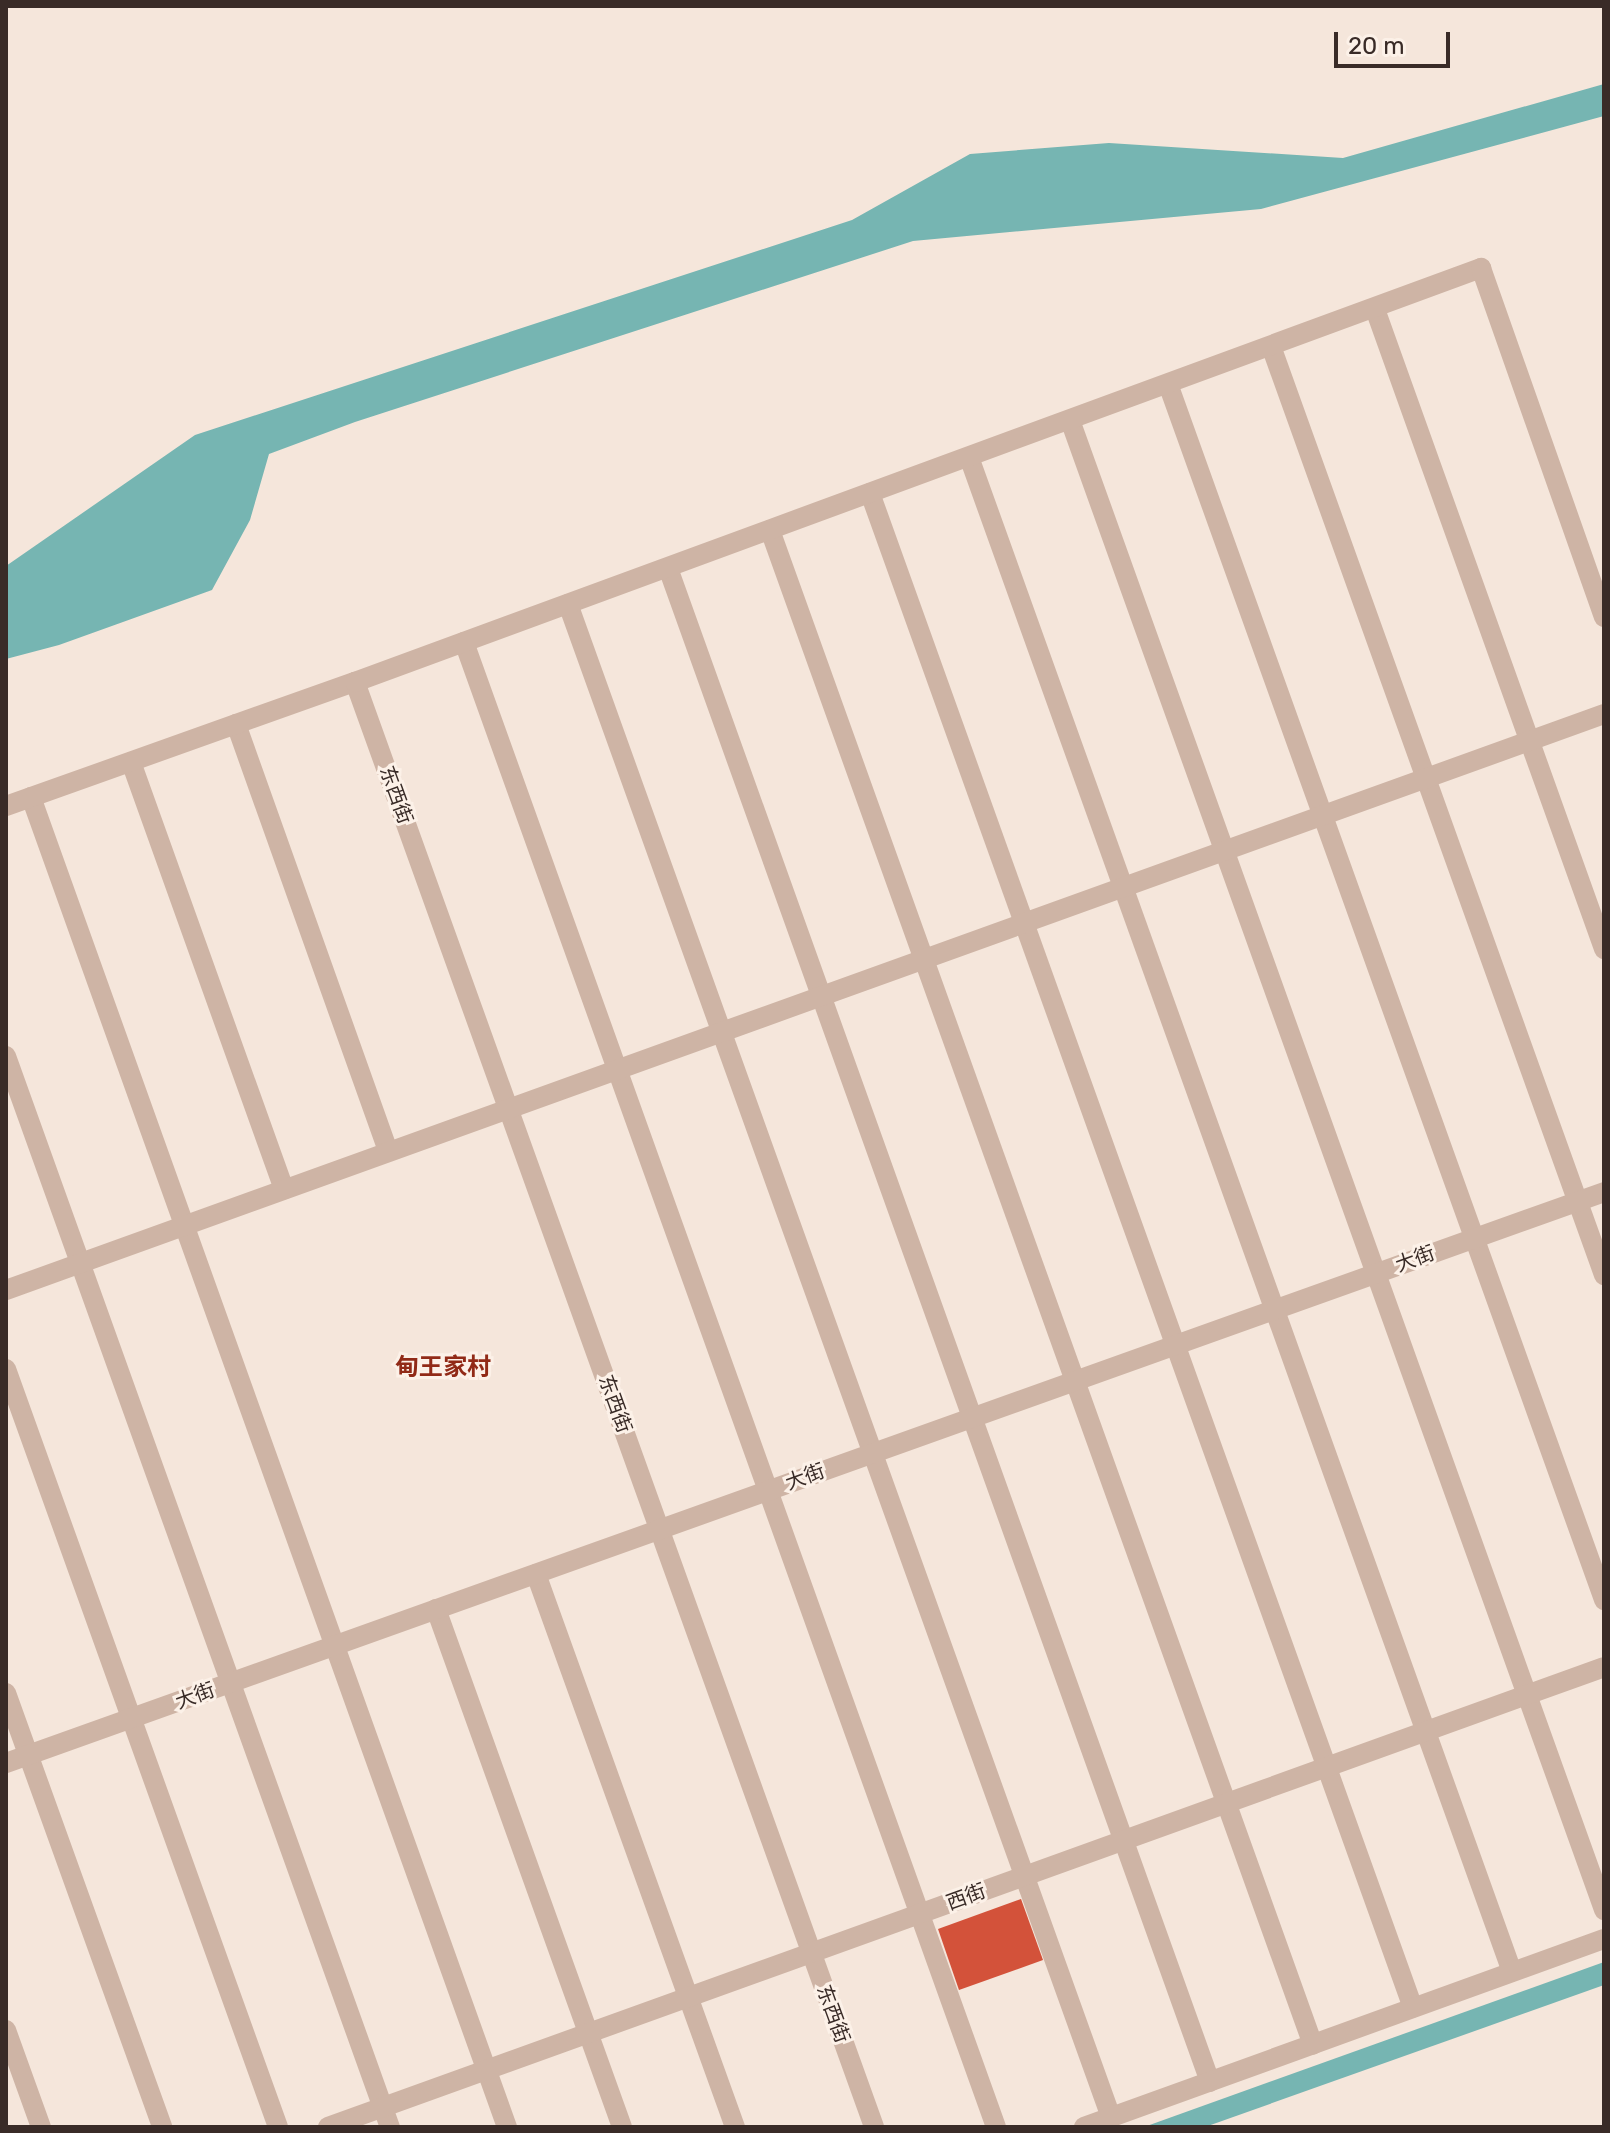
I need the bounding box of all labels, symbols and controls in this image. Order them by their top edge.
scale bar [1338,16,1454,66]
text: 20 m [1348,32,1405,60]
street label: 东西街 [374,763,418,827]
street label: 大街 [1392,1241,1438,1277]
district label: 甸王家村 [395,1354,491,1382]
street label: 东西街 [593,1372,637,1436]
street label: 大街 [782,1459,828,1495]
street label: 大街 [172,1678,218,1714]
street label: 西街 [943,1879,989,1915]
street label: 东西街 [811,1982,855,2046]

